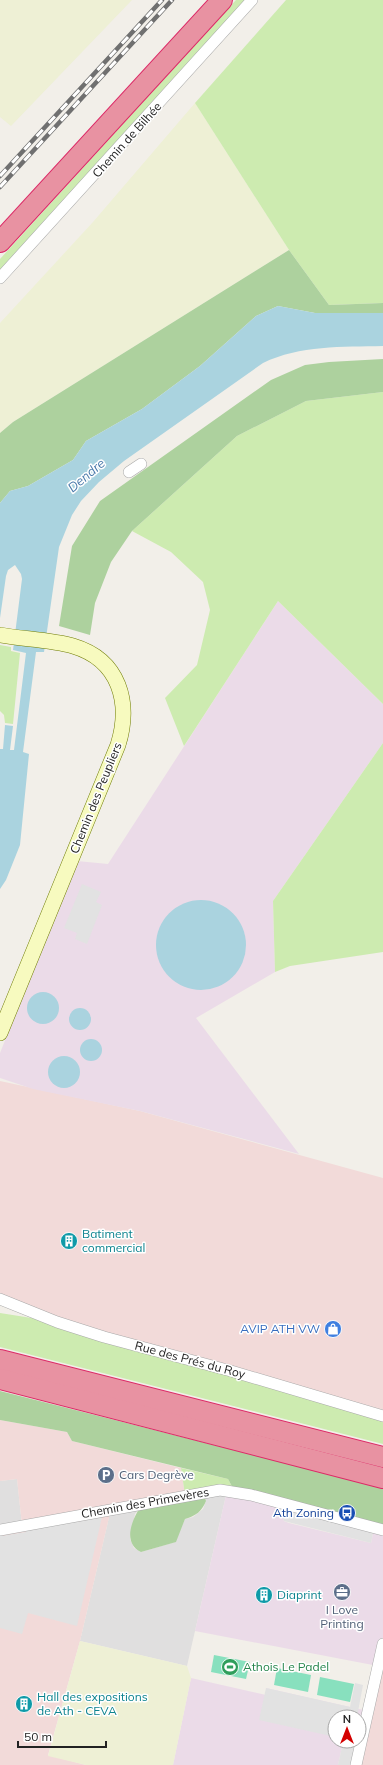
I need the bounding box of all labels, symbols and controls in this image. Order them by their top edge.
street label: Chemin de Bilhée [89,99,164,180]
water label: Dendre [64,455,108,495]
street label: Chemin des Peupliers [66,740,125,856]
place label: Batiment commercial [82,1226,145,1255]
building icon: Batiment commercial [59,1231,79,1251]
shop icon: AVIP ATH VW [323,1319,343,1339]
place label: AVIP ATH VW [240,1321,320,1336]
street label: Rue des Prés du Roy [133,1338,248,1382]
parking icon: Cars Degrève [96,1465,116,1485]
place label: Cars Degrève [119,1467,194,1482]
street label: Chemin des Primevères [80,1484,210,1521]
bus stop icon: Ath Zoning [337,1503,357,1523]
place label: Ath Zoning [273,1505,334,1520]
office icon: I Love Printing [332,1582,352,1602]
building icon: Diaprint [254,1585,274,1605]
place label: Diaprint [277,1587,322,1602]
place label: I Love Printing [320,1602,364,1631]
sports icon: Athois Le Padel [220,1657,240,1677]
place label: Athois Le Padel [243,1659,329,1674]
place label: Hall des expositions de Ath - CEVA [37,1689,148,1718]
building icon: Hall des expositions de Ath - CEVA [14,1694,34,1714]
north arrow [327,1709,367,1749]
text: N [343,1712,351,1726]
scale bar [18,1723,106,1749]
text: 50 m [24,1729,52,1744]

